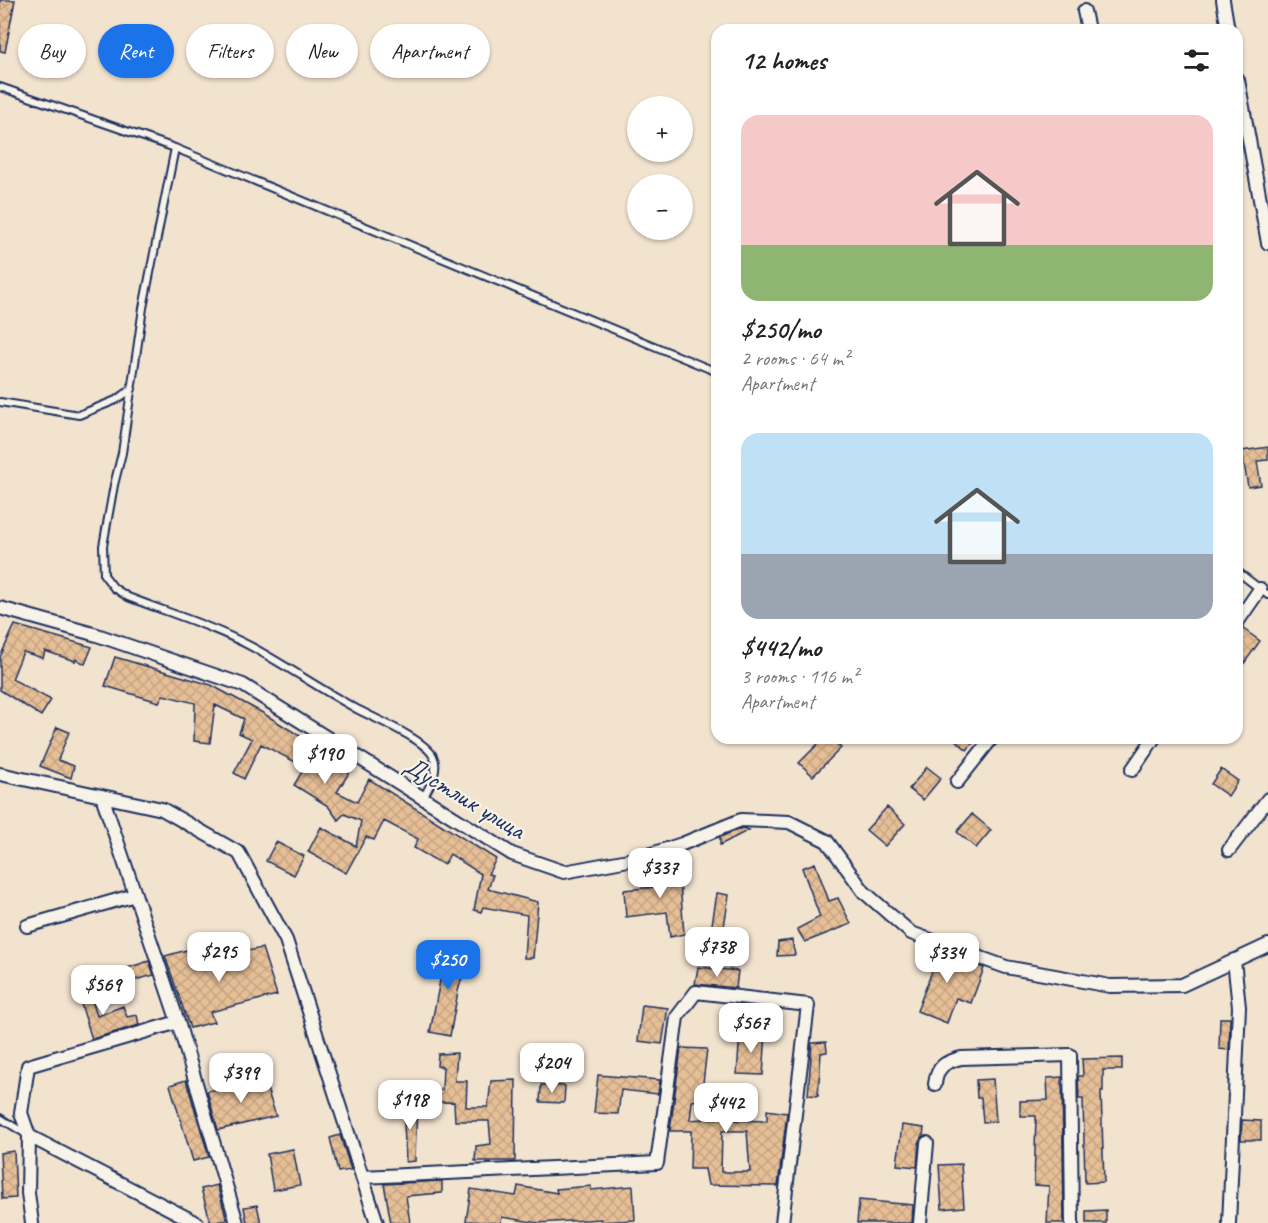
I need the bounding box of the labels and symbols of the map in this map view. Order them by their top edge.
pin: $190 [289,734,361,785]
street label: Дустлик улица [398,748,533,847]
pin: $337 [624,848,696,899]
pin: $738 [681,927,753,978]
pin: $295 [183,932,255,983]
pin: $334 [911,933,983,984]
pin: $250 [412,940,484,991]
pin: $569 [67,965,139,1016]
pin: $567 [715,1003,787,1054]
pin: $204 [516,1043,588,1094]
pin: $399 [205,1053,277,1104]
pin: $198 [374,1080,446,1131]
pin: $442 [690,1083,762,1134]

